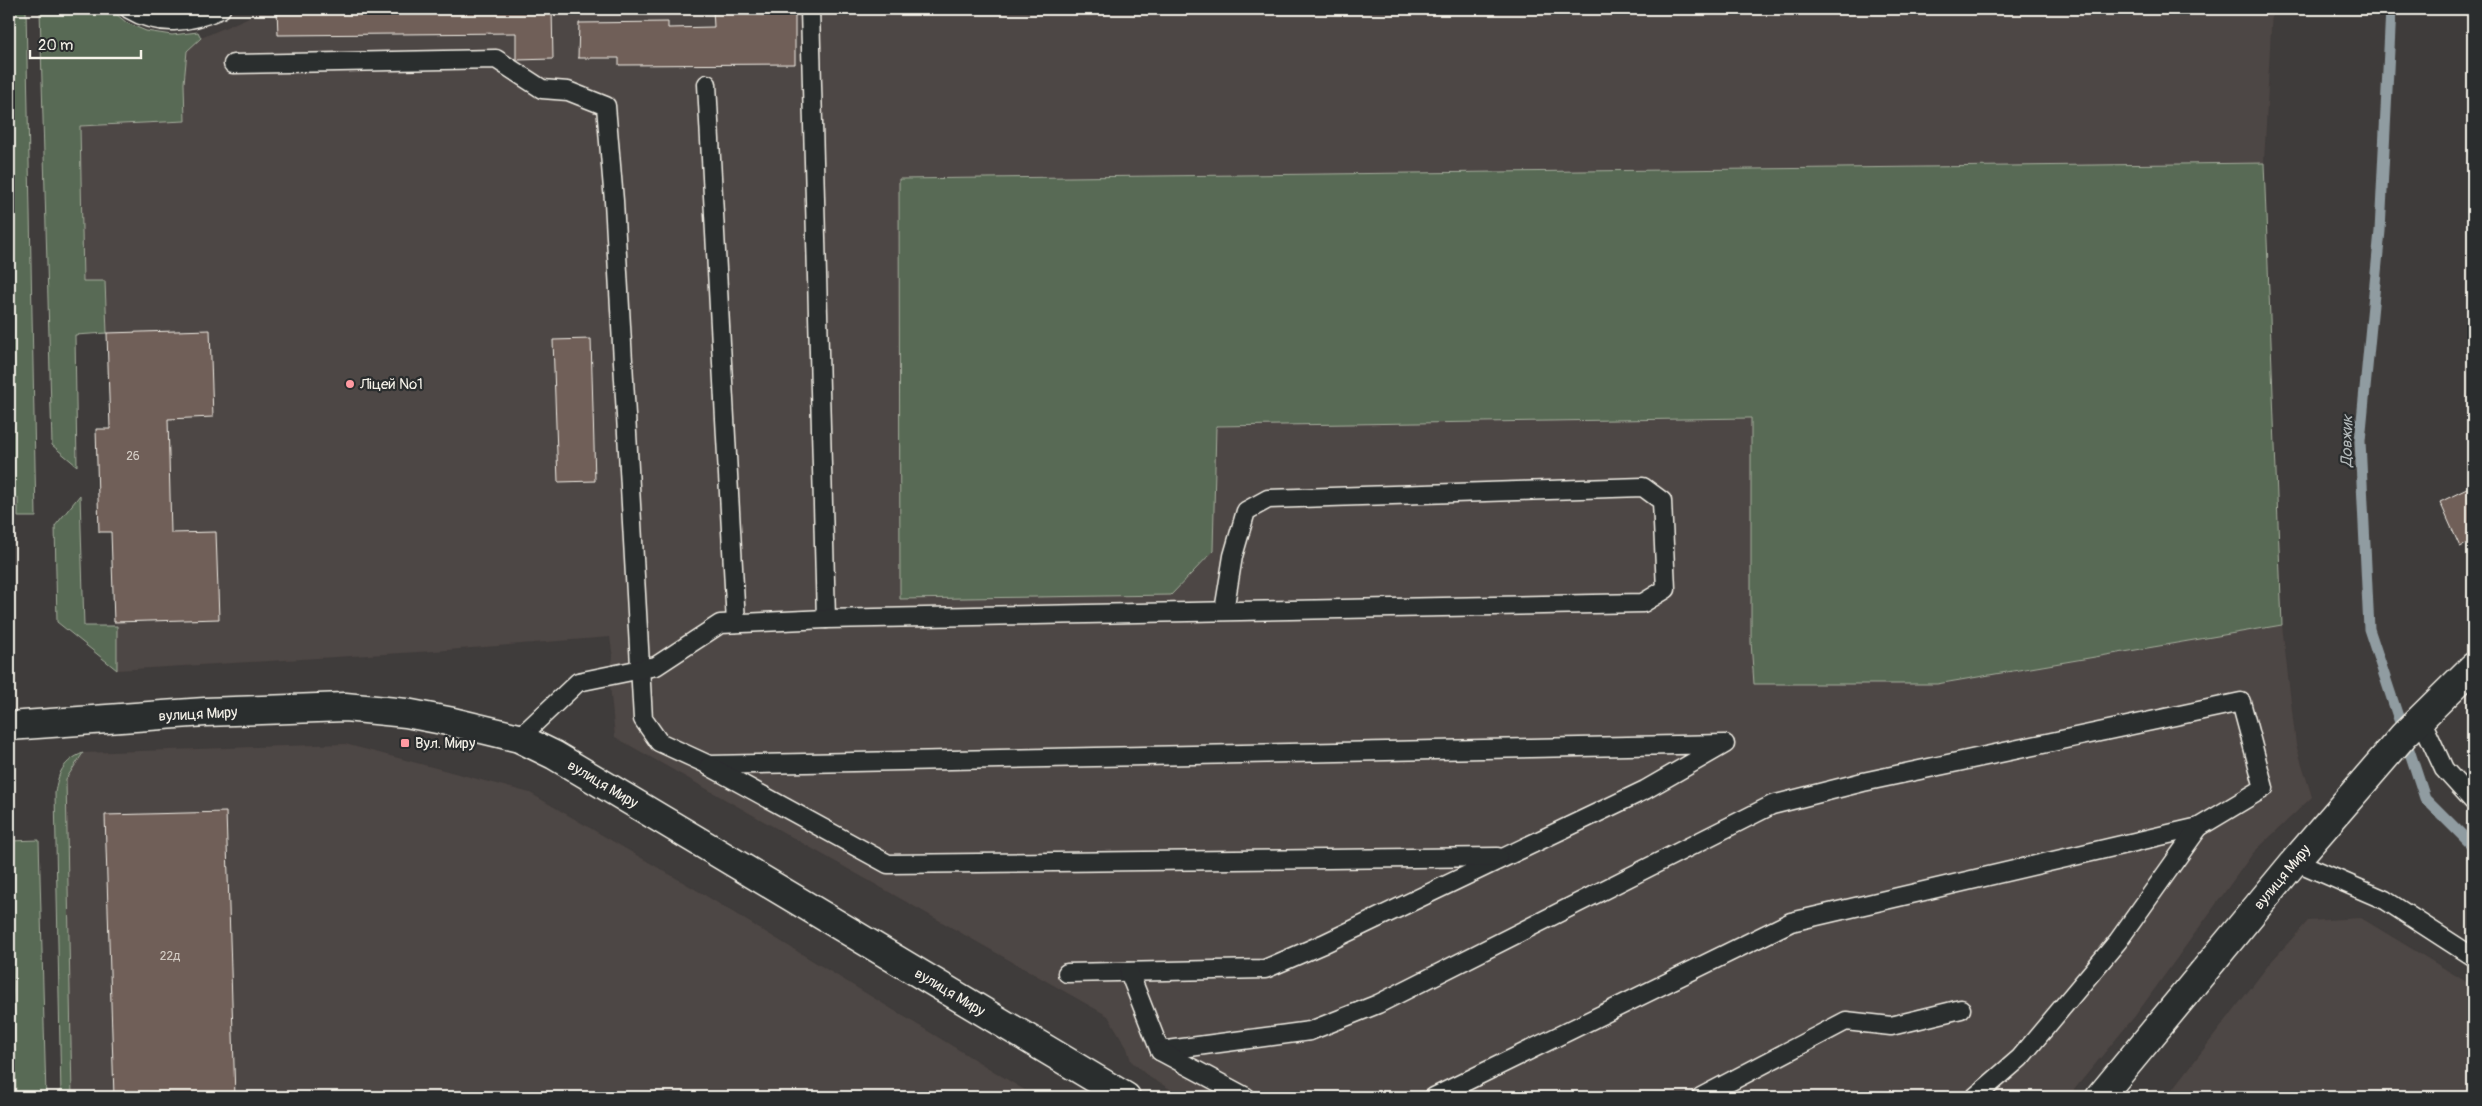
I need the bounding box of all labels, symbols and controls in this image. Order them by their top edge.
scale bar [30,28,141,60]
text: 20 m [38,36,73,55]
place label: Ліцей №1 [359,375,423,394]
marker: Ліцей №1 [344,378,356,390]
water label: Довжик [2337,413,2357,468]
house number: 26 [126,449,140,464]
street label: вулиця Миру [158,703,239,726]
place label: Вул. Миру [415,734,476,753]
marker: Вул. Миру [399,737,411,749]
street label: вулиця Миру [564,756,642,813]
street label: вулиця Миру [2250,840,2315,914]
house number: 22д [160,949,181,964]
street label: вулиця Миру [911,964,989,1021]

